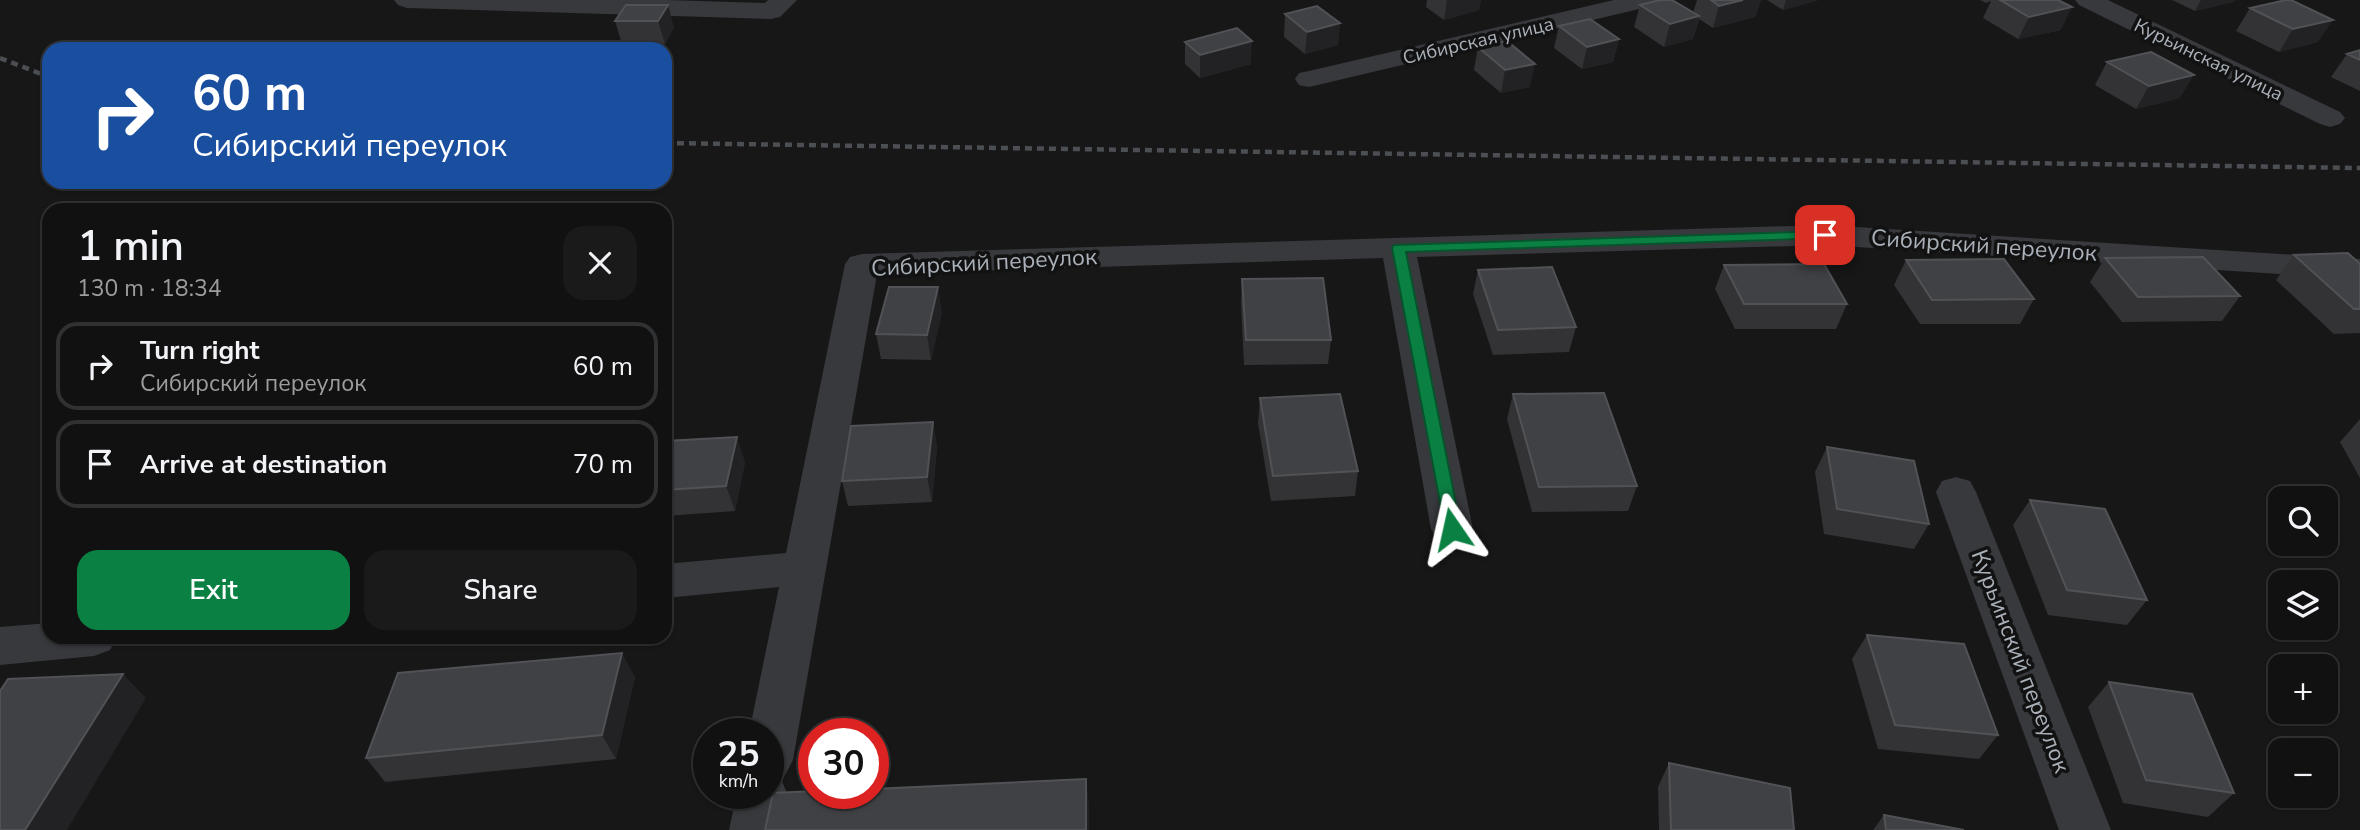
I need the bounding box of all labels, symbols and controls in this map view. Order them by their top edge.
street label: Сибирская улица [1400,11,1556,71]
street label: Курьинская улица [2130,13,2287,107]
text: 60 m [192,60,307,127]
icon: right [77,70,168,161]
text: Сибирский переулок [192,124,507,167]
pin [1795,205,1855,265]
icon: arrive [1806,216,1844,254]
text: 1 min [77,218,184,275]
street label: Сибирский переулок [1870,222,2099,269]
button: close [563,226,637,300]
street label: Сибирский переулок [870,241,1099,284]
text: 130 m · 18:34 [77,273,222,304]
text: Turn right [140,333,259,368]
icon: right [81,347,119,385]
text: 60 m [573,349,633,384]
text: Сибирский переулок [140,368,366,399]
icon: arrive [81,445,119,483]
text: Arrive at destination [140,447,387,482]
text: 70 m [573,447,633,482]
map controls [2268,486,2338,808]
button: search [2268,486,2338,556]
position arrow [1415,492,1489,566]
street label: Курьинский переулок [1964,545,2078,778]
button: Exit [77,550,350,630]
button: Share [364,550,637,630]
button: layers [2268,570,2338,640]
button: + [2268,654,2338,724]
speed limit sign: 30 [798,718,889,809]
text: 25 [717,731,760,778]
button: − [2268,738,2338,808]
text: km/h [719,769,758,793]

